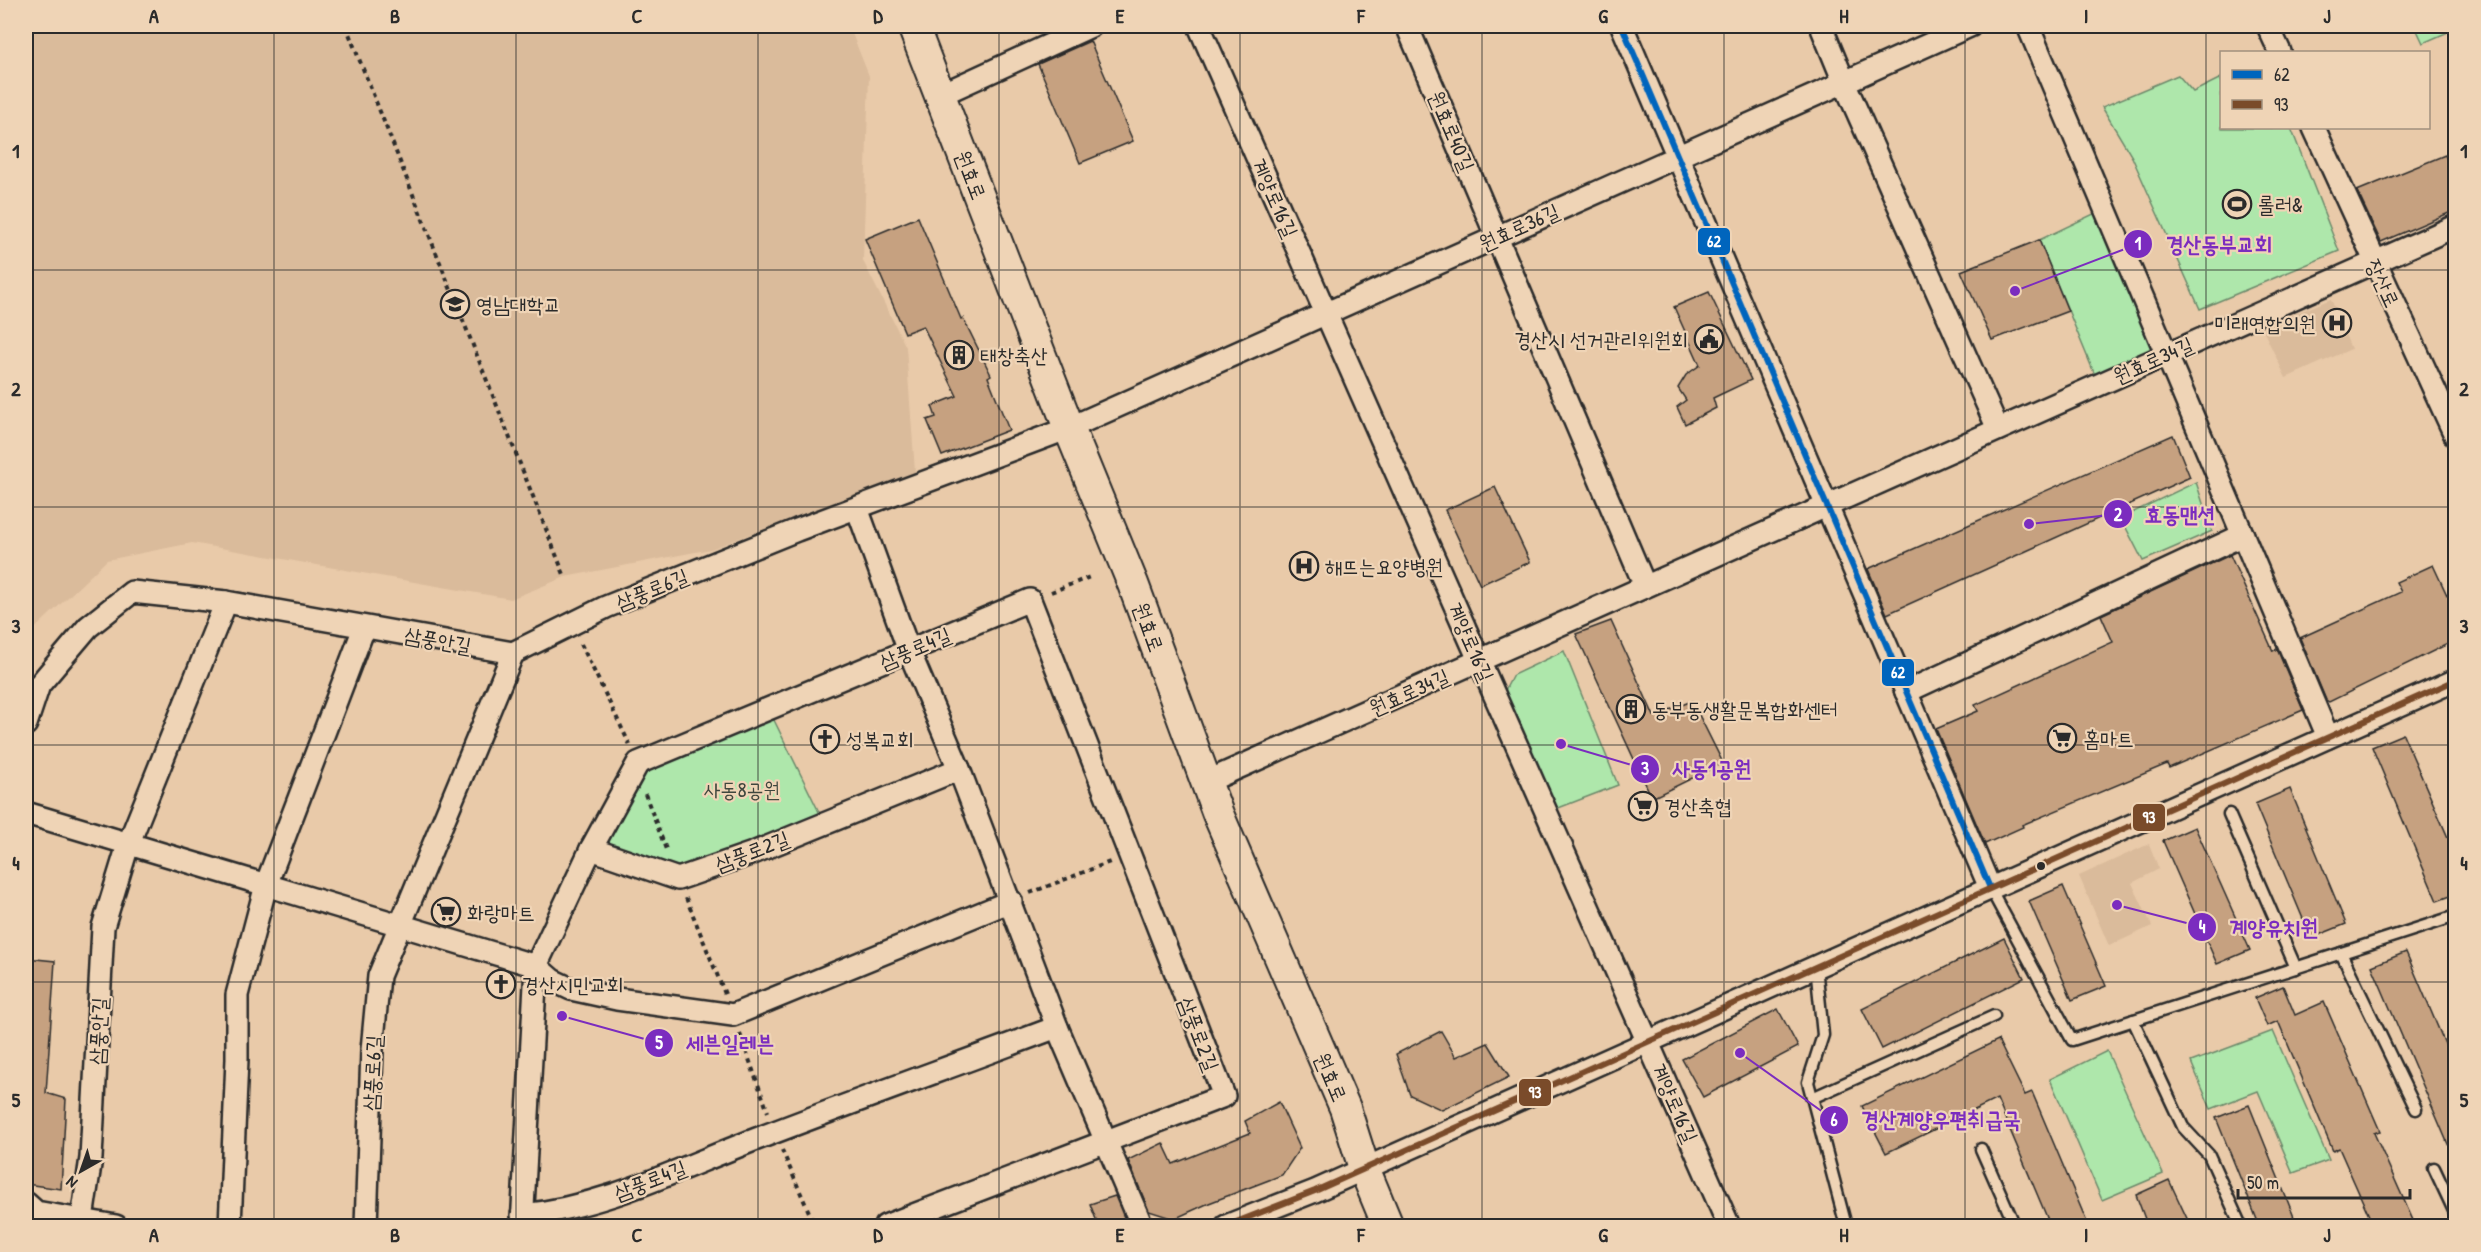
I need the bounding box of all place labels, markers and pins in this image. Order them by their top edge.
sports icon: 롤러& [2221,188,2253,220]
place label: 롤러& [2258,190,2303,219]
callout: 경산동부교회 [2123,224,2284,264]
school or university icon: 영남대학교 [439,288,471,320]
place label: 영남대학교 [476,290,561,319]
hospital icon: 미래연합의원 [2321,307,2353,339]
place label: 미래연합의원 [2215,309,2316,338]
public building icon: 경산시 선거관리위원회 [1693,323,1725,355]
place label: 경산시 선거관리위원회 [1514,325,1688,354]
building icon: 태창축산 [943,339,975,371]
place label: 태창축산 [980,341,1048,370]
callout: 효동맨션 [2103,494,2228,534]
hospital icon: 해뜨는요양병원 [1288,550,1320,582]
place label: 해뜨는요양병원 [1325,552,1443,581]
building icon: 동부동생활문복합화센터 [1615,693,1647,725]
place label: 동부동생활문복합화센터 [1652,695,1838,724]
supermarket icon: 홈마트 [2046,722,2078,754]
church icon: 성복교회 [809,723,841,755]
place label: 홈마트 [2083,724,2134,753]
place label: 성복교회 [846,725,914,754]
callout: 사동1공원 [1630,749,1763,789]
supermarket icon: 경산축협 [1627,790,1659,822]
place label: 경산축협 [1664,792,1732,821]
unlabelled marker [2035,860,2047,872]
supermarket icon: 화랑마트 [430,896,462,928]
place label: 화랑마트 [467,898,535,927]
callout: 계양유치원 [2187,907,2330,947]
church icon: 경산시민교회 [485,968,517,1000]
place label: 경산시민교회 [522,970,623,999]
callout: 세븐일레븐 [644,1023,787,1063]
callout: 경산계양우편취급국 [1819,1100,2033,1140]

